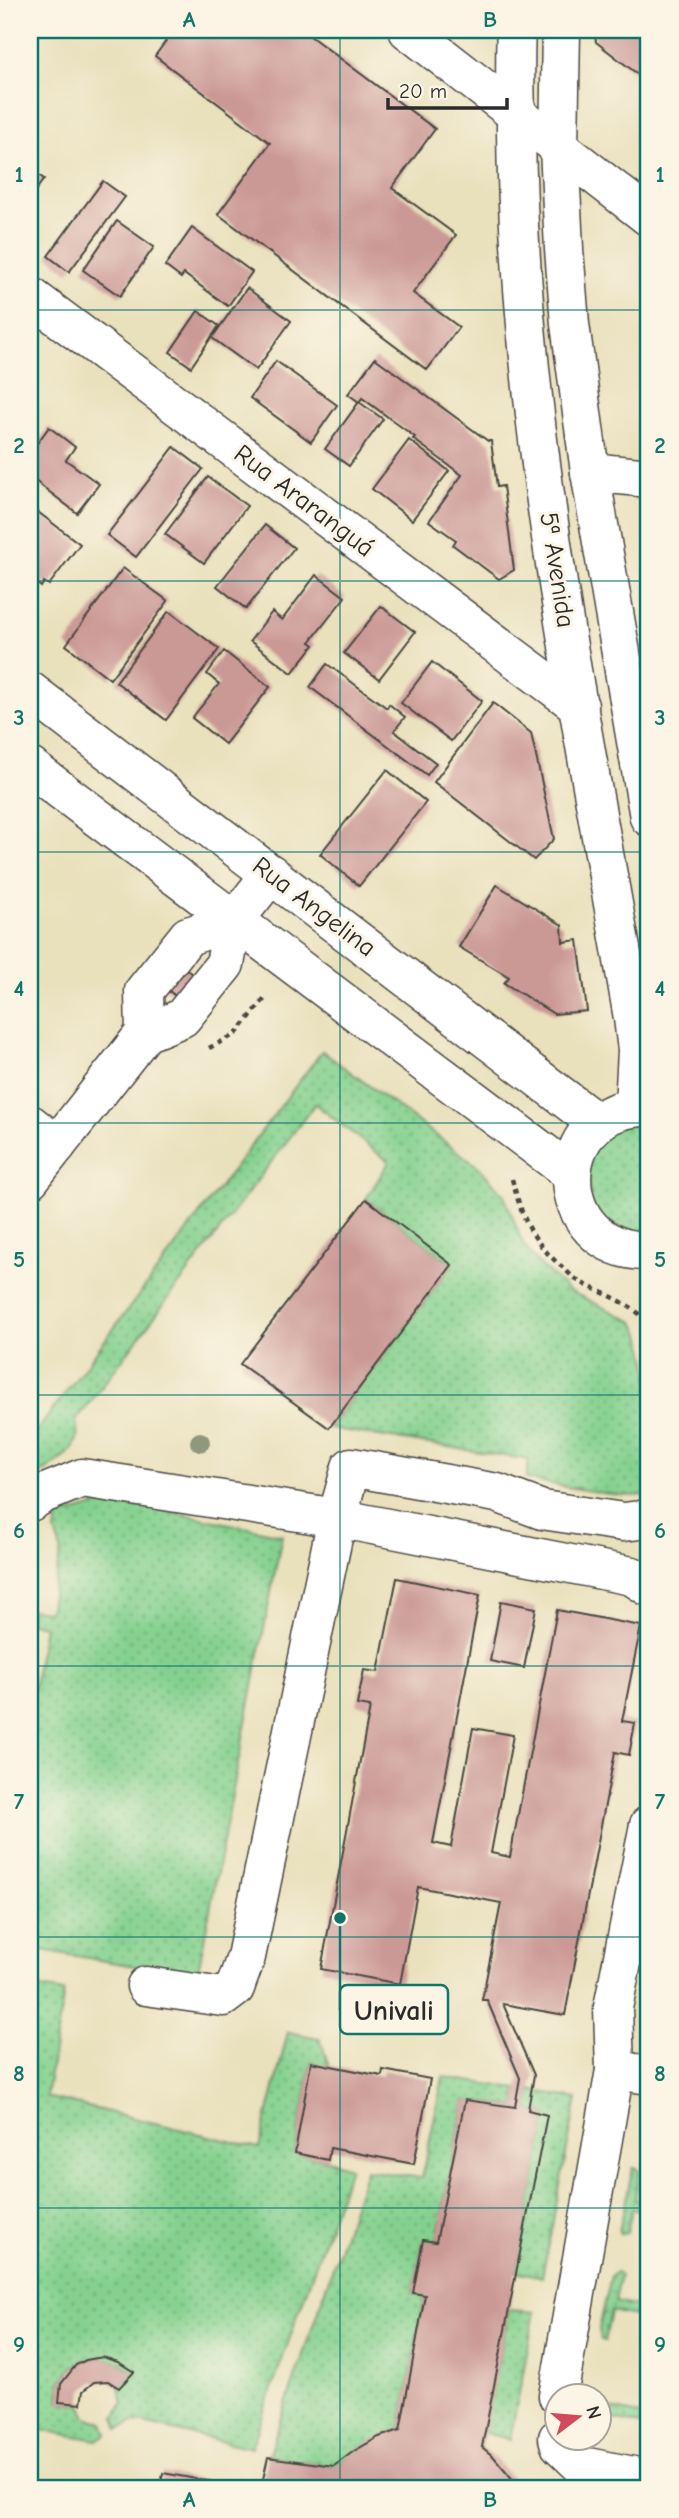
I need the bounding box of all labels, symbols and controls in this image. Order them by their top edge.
text: A [183,6,196,33]
text: B [483,6,497,33]
scale bar [388,66,508,110]
text: 20 m [399,79,447,103]
text: 1 [14,161,24,188]
text: 1 [655,161,665,188]
text: 2 [13,432,25,459]
text: 2 [654,432,666,459]
street label: Rua Araranguá [228,439,380,563]
street label: 5ª Avenida [533,510,581,630]
text: 3 [13,704,25,731]
text: 3 [654,704,666,731]
street label: Rua Angelina [246,851,382,963]
text: 4 [14,975,25,1002]
text: 4 [655,975,666,1002]
text: 5 [13,1246,25,1273]
text: 5 [654,1246,666,1273]
text: 6 [13,1517,25,1544]
text: 6 [654,1517,666,1544]
text: 7 [14,1788,25,1815]
text: 7 [655,1788,666,1815]
callout: Univali [340,1985,448,2034]
text: Univali [354,1995,434,2027]
text: 8 [13,2060,25,2087]
text: 8 [654,2060,666,2087]
text: 9 [13,2331,25,2358]
text: 9 [654,2331,666,2358]
north arrow [542,2382,612,2452]
text: N [581,2404,606,2422]
text: A [183,2486,196,2513]
text: B [483,2486,497,2513]

